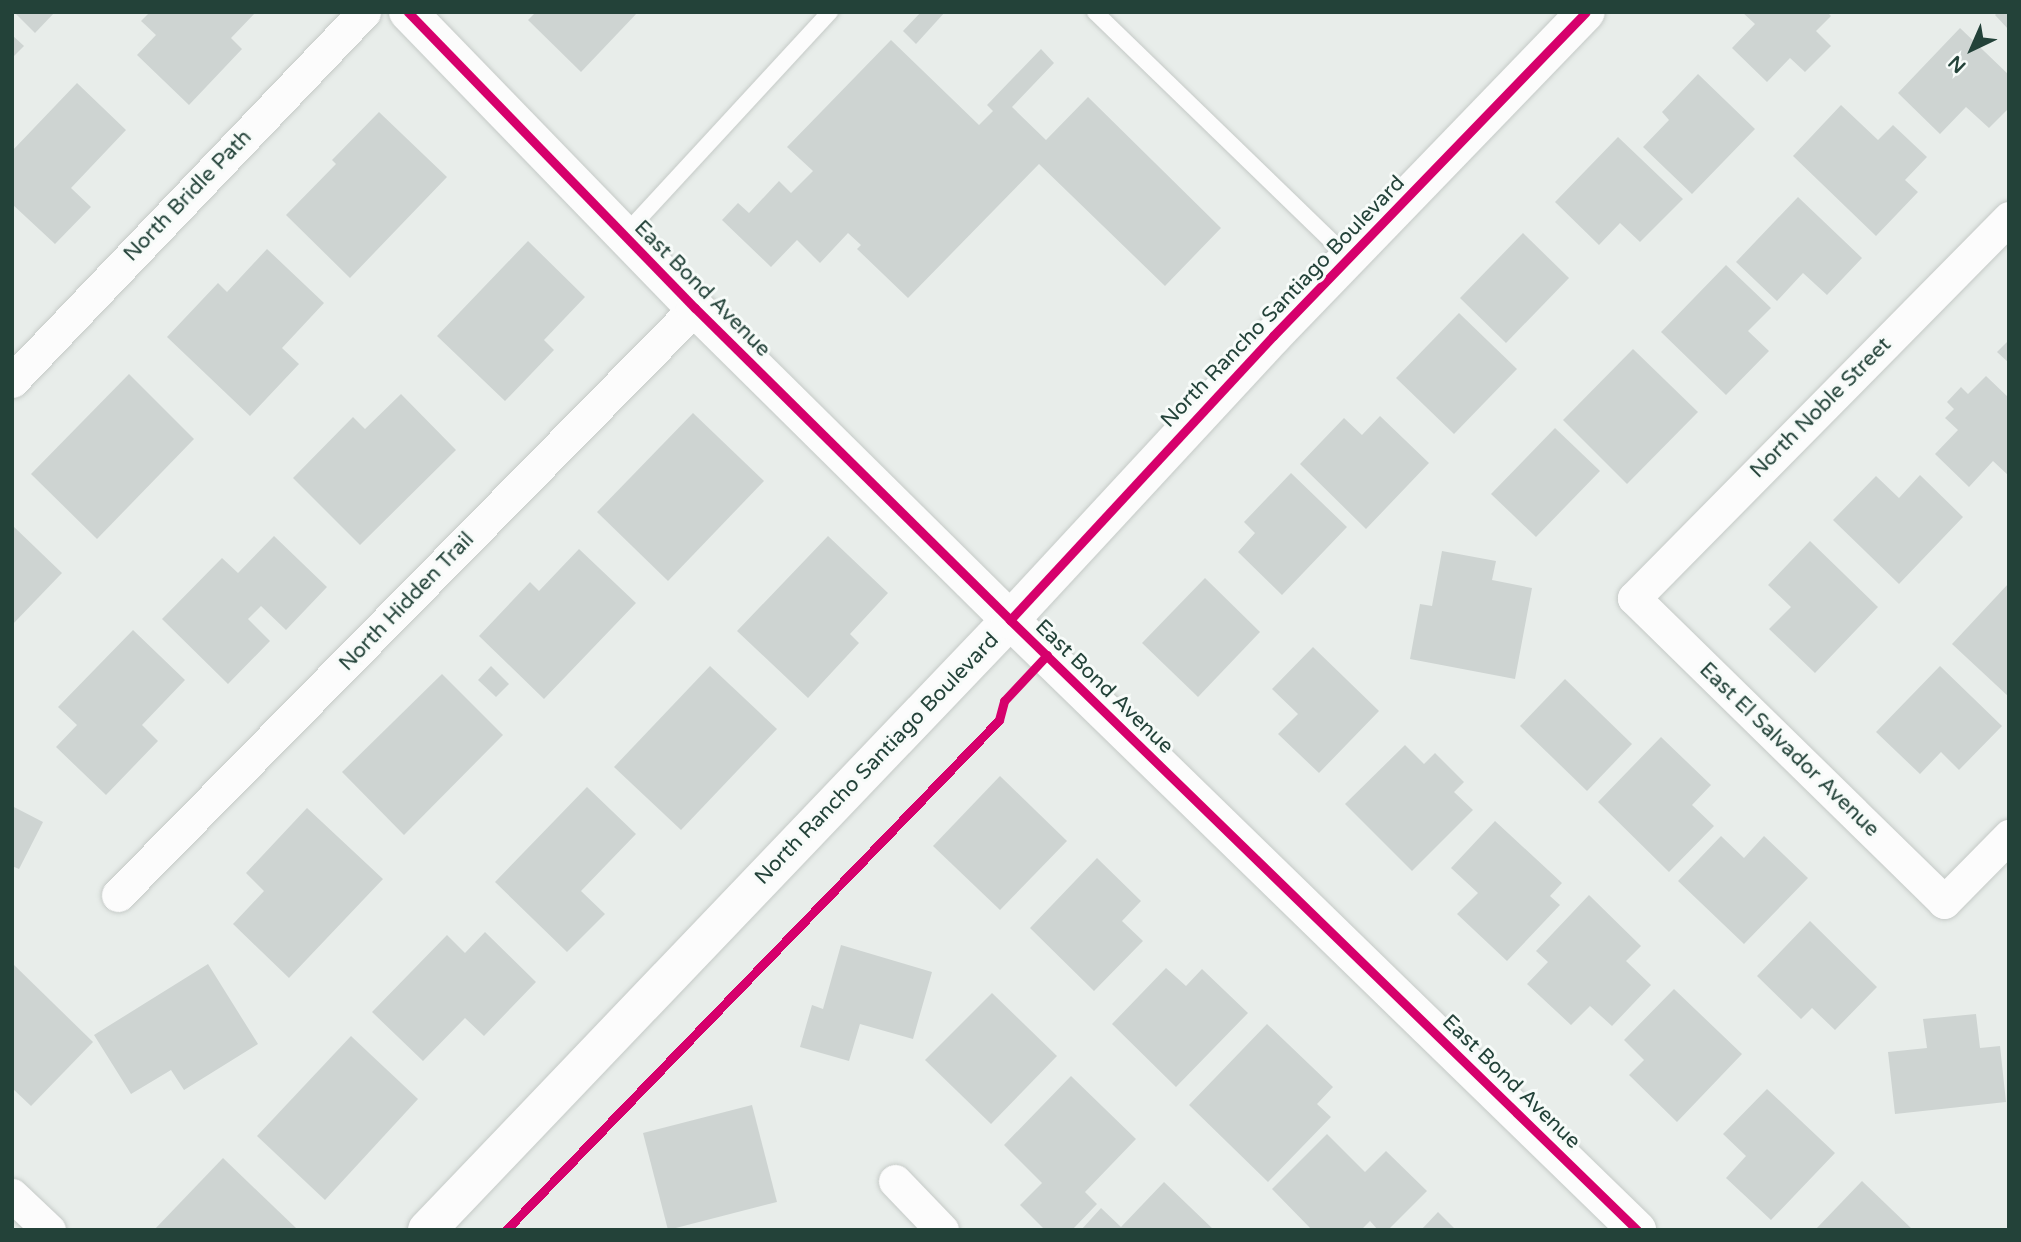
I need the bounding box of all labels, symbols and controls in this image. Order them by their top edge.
north arrow [1937,14,2007,84]
text: N [1944,51,1971,77]
street label: North Bridle Path [119,125,257,267]
street label: North Rancho Santiago Boulevard [1156,171,1410,433]
street label: East Bond Avenue [629,216,775,362]
street label: North Noble Street [1745,332,1897,484]
street label: North Hidden Trail [334,527,480,677]
street label: East Bond Avenue [1030,615,1178,759]
street label: North Rancho Santiago Boulevard [750,628,1004,890]
street label: East El Salvador Avenue [1694,658,1884,842]
street label: East Bond Avenue [1437,1010,1585,1154]

